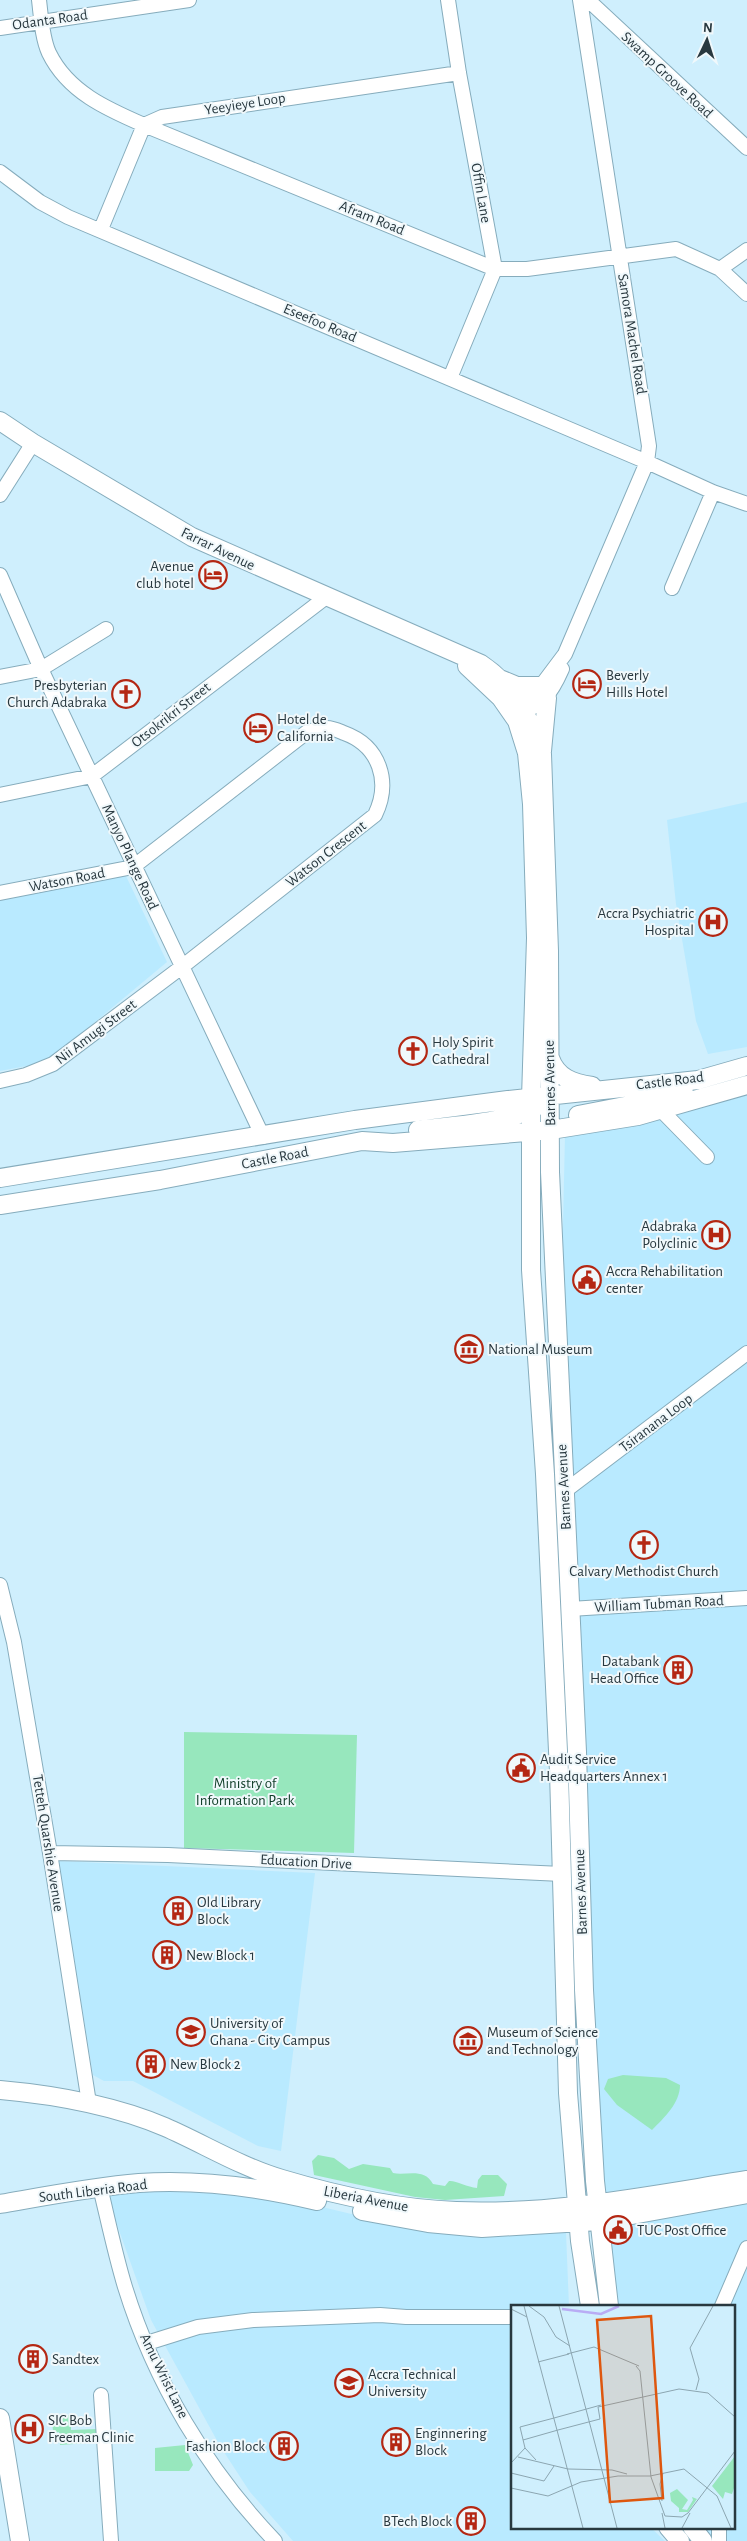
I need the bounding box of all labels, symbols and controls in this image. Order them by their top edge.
street label: Odanta Road [11,7,89,33]
north arrow [682,15,732,65]
text: N [702,21,713,35]
street label: Swamp Groove Road [618,29,716,121]
street label: Yeeyieye Loop [203,90,287,118]
street label: Offin Lane [468,162,494,224]
street label: Afram Road [337,198,407,238]
street label: Samora Machel Road [615,273,649,396]
street label: Eseefoo Road [281,301,359,345]
street label: Farrar Avenue [179,525,257,573]
place label: Avenue club hotel [136,559,194,591]
hotel icon: Avenue club hotel [198,560,228,590]
place label: Beverly Hills Hotel [606,668,668,700]
hotel icon: Beverly Hills Hotel [572,669,602,699]
place label: Presbyterian Church Adabraka [7,678,107,710]
church icon: Presbyterian Church Adabraka [111,679,141,709]
street label: Otsokrikri Street [129,680,213,750]
place label: Hotel de California [277,712,334,744]
hotel icon: Hotel de California [243,713,273,743]
street label: Manyo Plange Road [99,802,161,912]
street label: Watson Crescent [283,818,369,890]
street label: Watson Road [28,865,107,895]
place label: Accra Psychiatric Hospital [598,906,694,938]
hospital icon: Accra Psychiatric Hospital [698,907,728,937]
street label: Nii Amugi Street [53,997,139,1067]
place label: Holy Spirit Cathedral [432,1035,494,1067]
church icon: Holy Spirit Cathedral [398,1036,428,1066]
street label: Barnes Avenue [542,1040,558,1126]
street label: Castle Road [635,1069,705,1093]
street label: Castle Road [240,1144,310,1172]
place label: Adabraka Polyclinic [641,1219,697,1251]
hospital icon: Adabraka Polyclinic [701,1220,731,1250]
place label: Accra Rehabilitation center [606,1264,723,1296]
public building icon: Accra Rehabilitation center [572,1265,602,1295]
museum icon: National Museum [454,1334,484,1364]
place label: National Museum [488,1342,593,1357]
street label: Tsiranana Loop [617,1391,695,1455]
street label: Barnes Avenue [554,1444,574,1530]
church icon: Calvary Methodist Church [629,1530,659,1560]
place label: Calvary Methodist Church [569,1564,719,1579]
street label: William Tubman Road [594,1593,724,1615]
place label: Databank Head Office [590,1654,659,1686]
building icon: Databank Head Office [663,1655,693,1685]
place label: Audit Service Headquarters Annex 1 [540,1752,668,1784]
public building icon: Audit Service Headquarters Annex 1 [506,1753,536,1783]
street label: Tetteh Quarshie Avenue [30,1773,66,1913]
park label: Ministry of Information Park [196,1776,294,1808]
street label: Barnes Avenue [572,1849,590,1935]
street label: Education Drive [260,1852,352,1872]
place label: Old Library Block [197,1895,261,1927]
building icon: Old Library Block [163,1896,193,1926]
building icon: New Block 1 [152,1940,182,1970]
place label: New Block 1 [186,1948,255,1963]
place label: University of Ghana - City Campus [210,2016,330,2048]
school or university icon: University of Ghana - City Campus [176,2017,206,2047]
place label: Museum of Science and Technology [487,2025,598,2057]
museum icon: Museum of Science and Technology [453,2026,483,2056]
building icon: New Block 2 [136,2049,166,2079]
place label: New Block 2 [170,2057,241,2072]
street label: South Liberia Road [38,2177,148,2205]
street label: Liberia Avenue [322,2183,410,2215]
public building icon: TUC Post Office [603,2215,633,2245]
place label: TUC Post Office [637,2223,727,2238]
inset map [511,2305,734,2528]
street label: Amu Wrist Lane [137,2331,191,2421]
building icon: Sandtex [18,2344,48,2374]
place label: Sandtex [52,2352,100,2367]
place label: Accra Technical University [368,2367,456,2399]
school or university icon: Accra Technical University [334,2368,364,2398]
place label: SIC Bob Freeman Clinic [48,2413,134,2445]
hospital icon: SIC Bob Freeman Clinic [14,2414,44,2444]
place label: Enginnering Block [415,2426,487,2458]
building icon: Enginnering Block [381,2427,411,2457]
building icon: Fashion Block [269,2431,299,2461]
place label: Fashion Block [186,2439,265,2454]
building icon: BTech Block [456,2506,486,2536]
place label: BTech Block [383,2514,452,2529]

